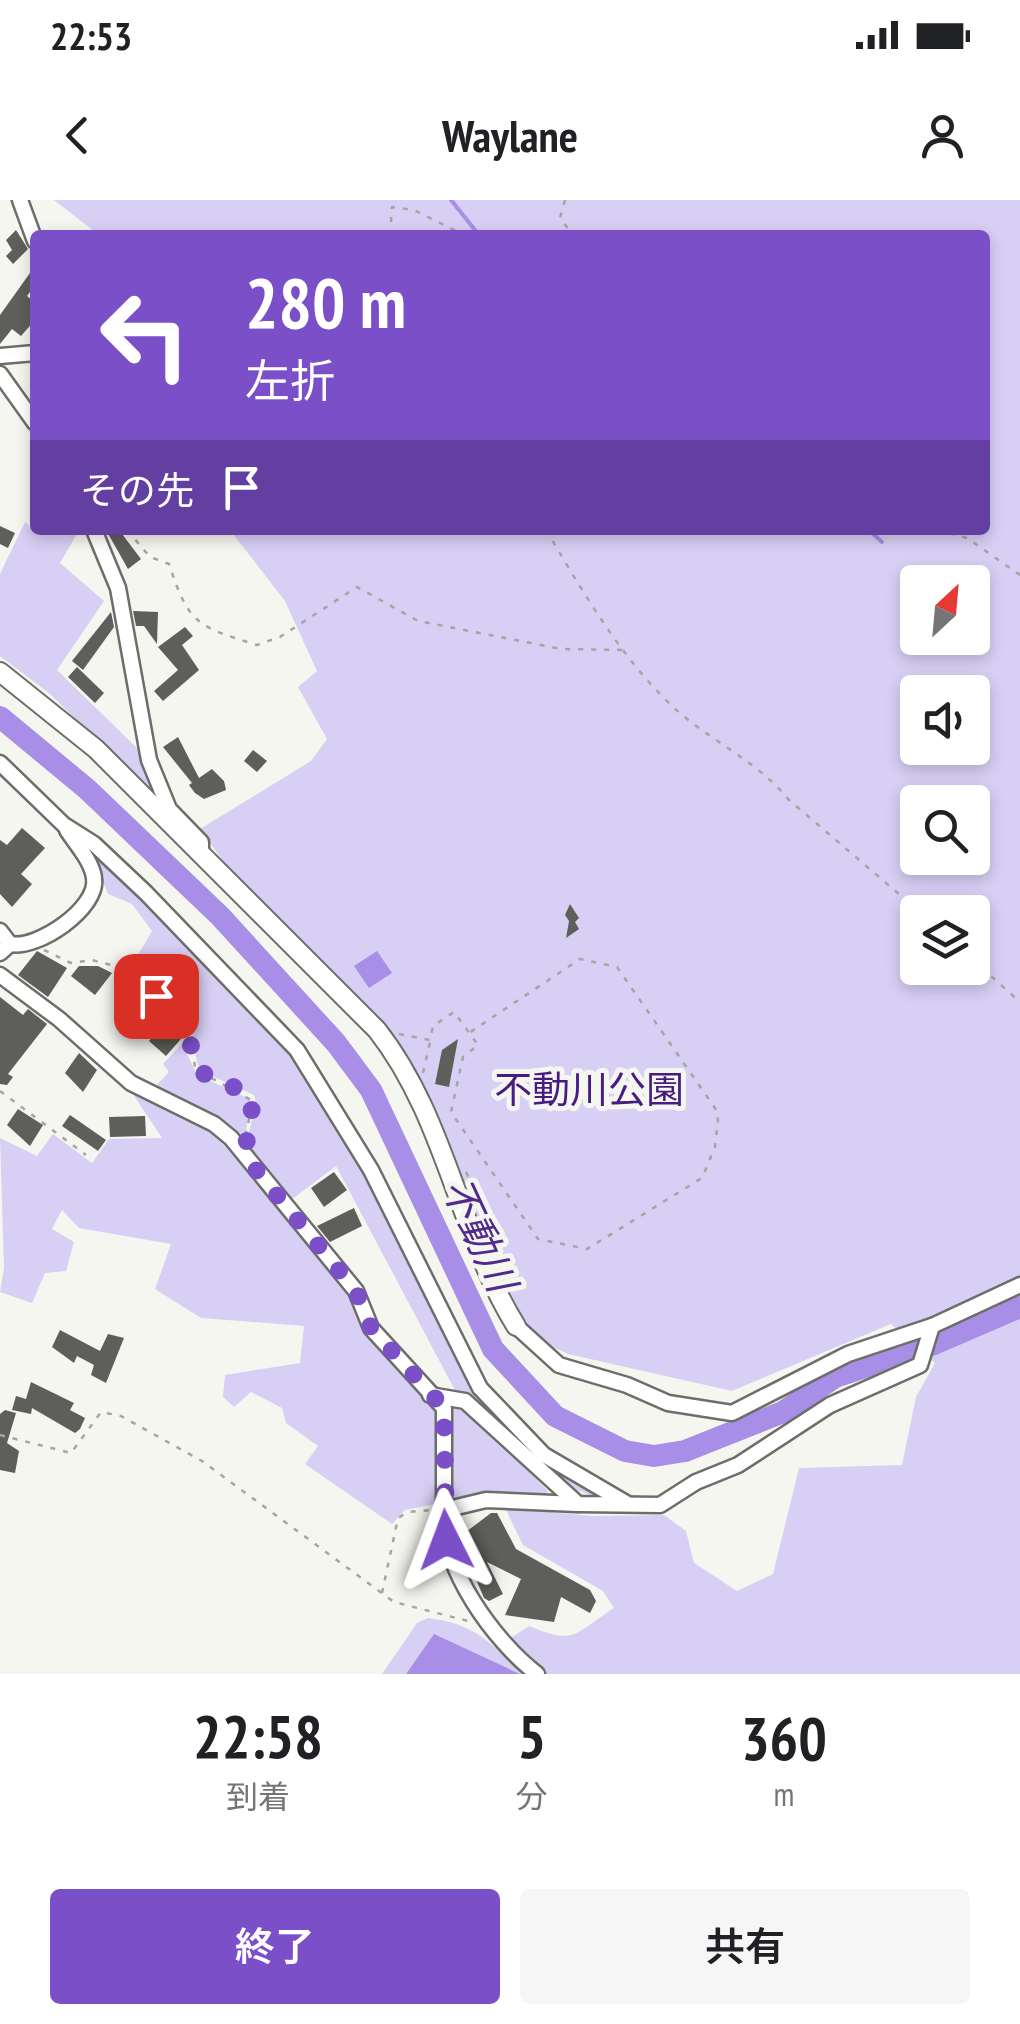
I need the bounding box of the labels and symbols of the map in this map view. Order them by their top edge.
north arrow [900,565,990,655]
pin [114,954,199,1039]
park label: 不動川公園 [494,1064,684,1113]
water label: 不動川 [431,1169,531,1303]
position arrow [394,1488,498,1592]

